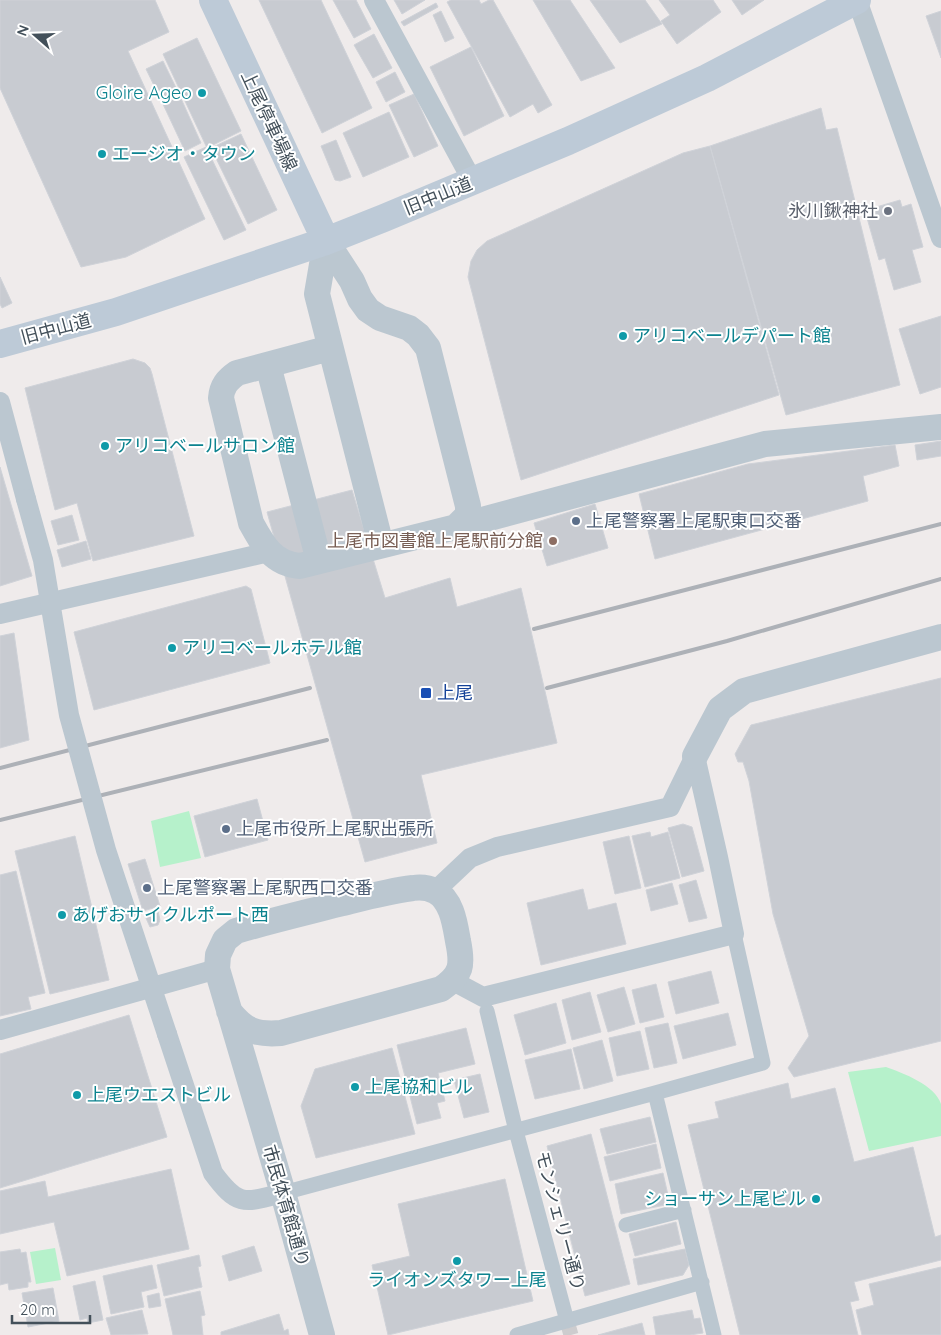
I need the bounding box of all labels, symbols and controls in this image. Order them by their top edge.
north arrow [10,10,60,60]
text: N [13,23,33,38]
street label: 上尾停車場線 [236,67,303,175]
place label: Gloire Ageo [96,81,192,104]
marker: Gloire Ageo [196,87,208,99]
place label: エージオ・タウン [112,142,256,165]
marker: エージオ・タウン [96,148,108,160]
street label: 旧中山道 [400,171,475,220]
place label: 氷川鍬神社 [788,199,878,222]
marker: 氷川鍬神社 [882,205,894,217]
street label: 旧中山道 [18,308,94,349]
place label: アリコベールデパート館 [633,324,831,347]
marker: アリコベールデパート館 [617,330,629,342]
place label: アリコベールサロン館 [115,434,295,457]
marker: アリコベールサロン館 [99,440,111,452]
place label: 上尾警察署上尾駅東口交番 [586,509,802,532]
marker: 上尾警察署上尾駅東口交番 [570,515,582,527]
place label: 上尾市図書館上尾駅前分館 [327,529,543,552]
marker: 上尾市図書館上尾駅前分館 [547,535,559,547]
place label: アリコベールホテル館 [182,636,362,659]
marker: アリコベールホテル館 [166,642,178,654]
place label: 上尾 [437,681,473,704]
marker: 上尾 [419,686,433,700]
place label: 上尾市役所上尾駅出張所 [236,817,434,840]
marker: 上尾市役所上尾駅出張所 [220,823,232,835]
place label: 上尾警察署上尾駅西口交番 [157,876,373,899]
marker: 上尾警察署上尾駅西口交番 [141,882,153,894]
place label: あげおサイクルポート西 [72,903,269,926]
marker: あげおサイクルポート西 [56,909,68,921]
place label: 上尾協和ビル [365,1075,473,1098]
marker: 上尾協和ビル [349,1081,361,1093]
place label: 上尾ウエストビル [87,1083,231,1106]
marker: 上尾ウエストビル [71,1089,83,1101]
street label: 市民体育館通り [258,1142,315,1270]
street label: モンシェリー通り [531,1148,590,1293]
place label: ショーサン上尾ビル [644,1187,806,1210]
marker: ショーサン上尾ビル [810,1193,822,1205]
marker: ライオンズタワー上尾 [451,1255,463,1267]
place label: ライオンズタワー上尾 [367,1268,547,1291]
scale bar [12,1292,90,1324]
text: 20 m [20,1300,55,1319]

